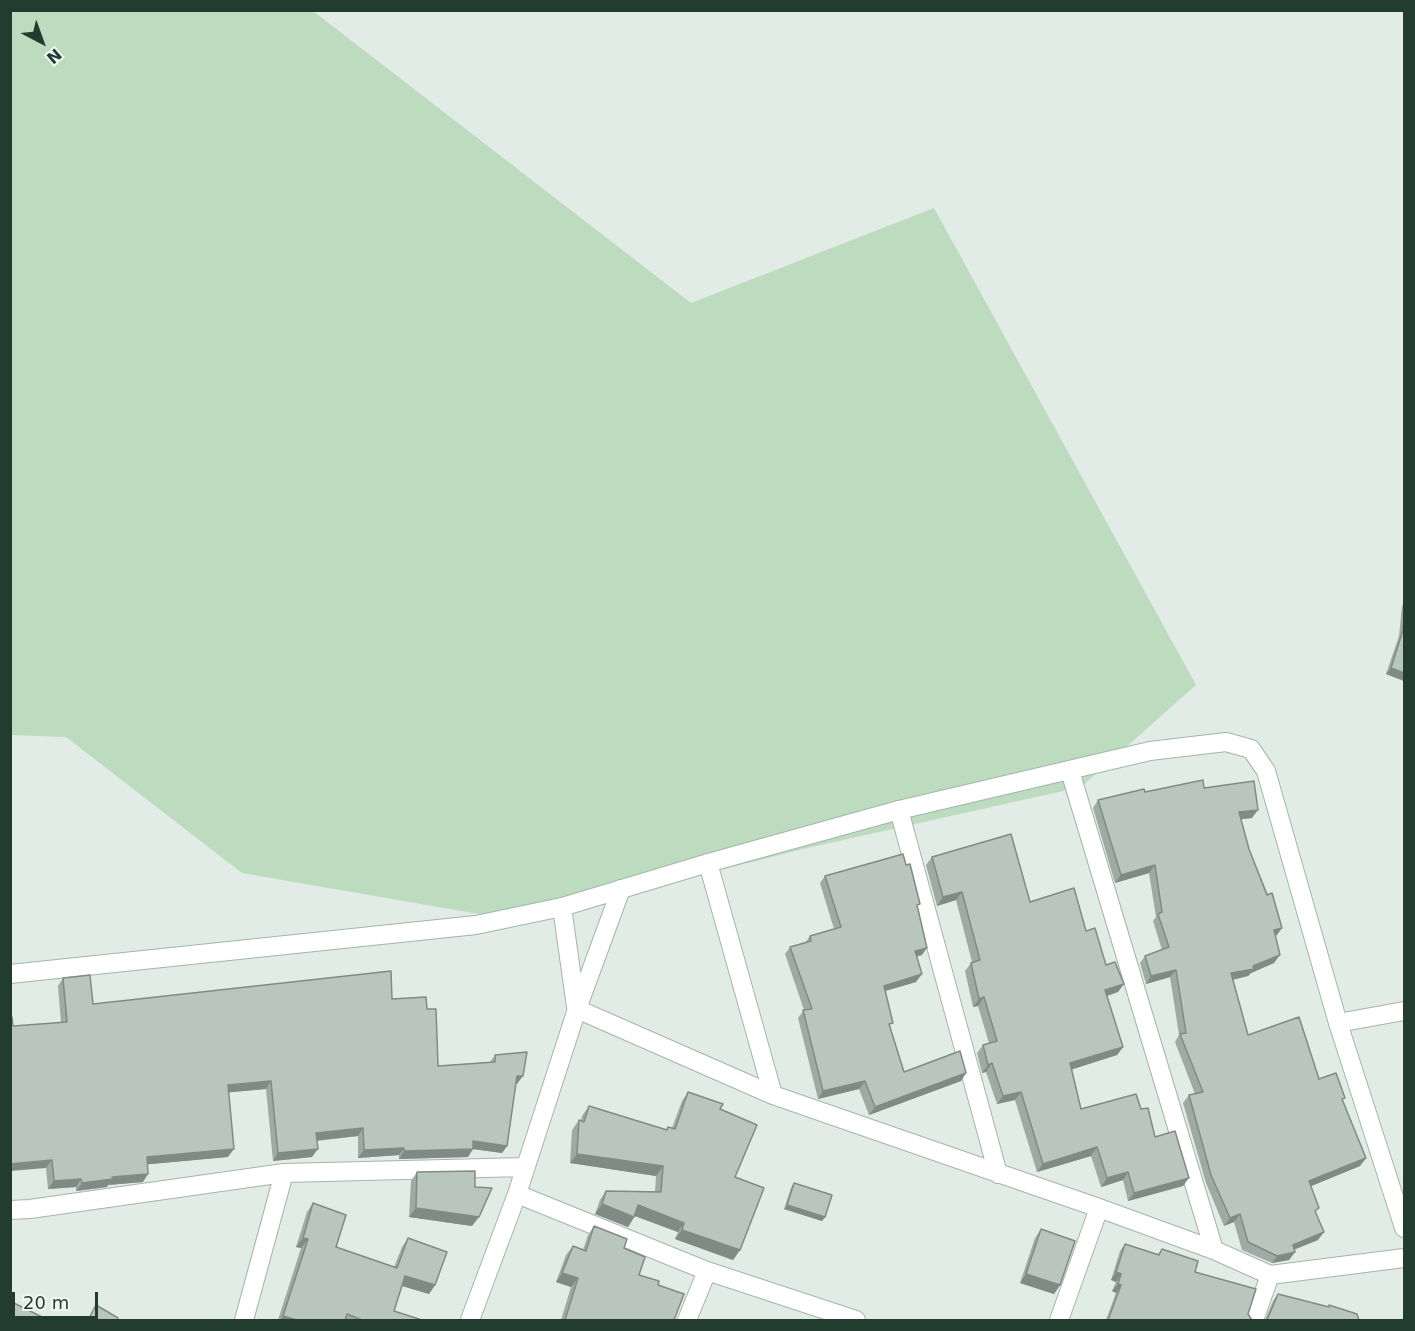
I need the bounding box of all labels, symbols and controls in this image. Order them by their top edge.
north arrow [12,12,72,72]
text: N [43,44,65,68]
scale bar [15,1280,100,1318]
text: 20 m [23,1292,69,1313]

